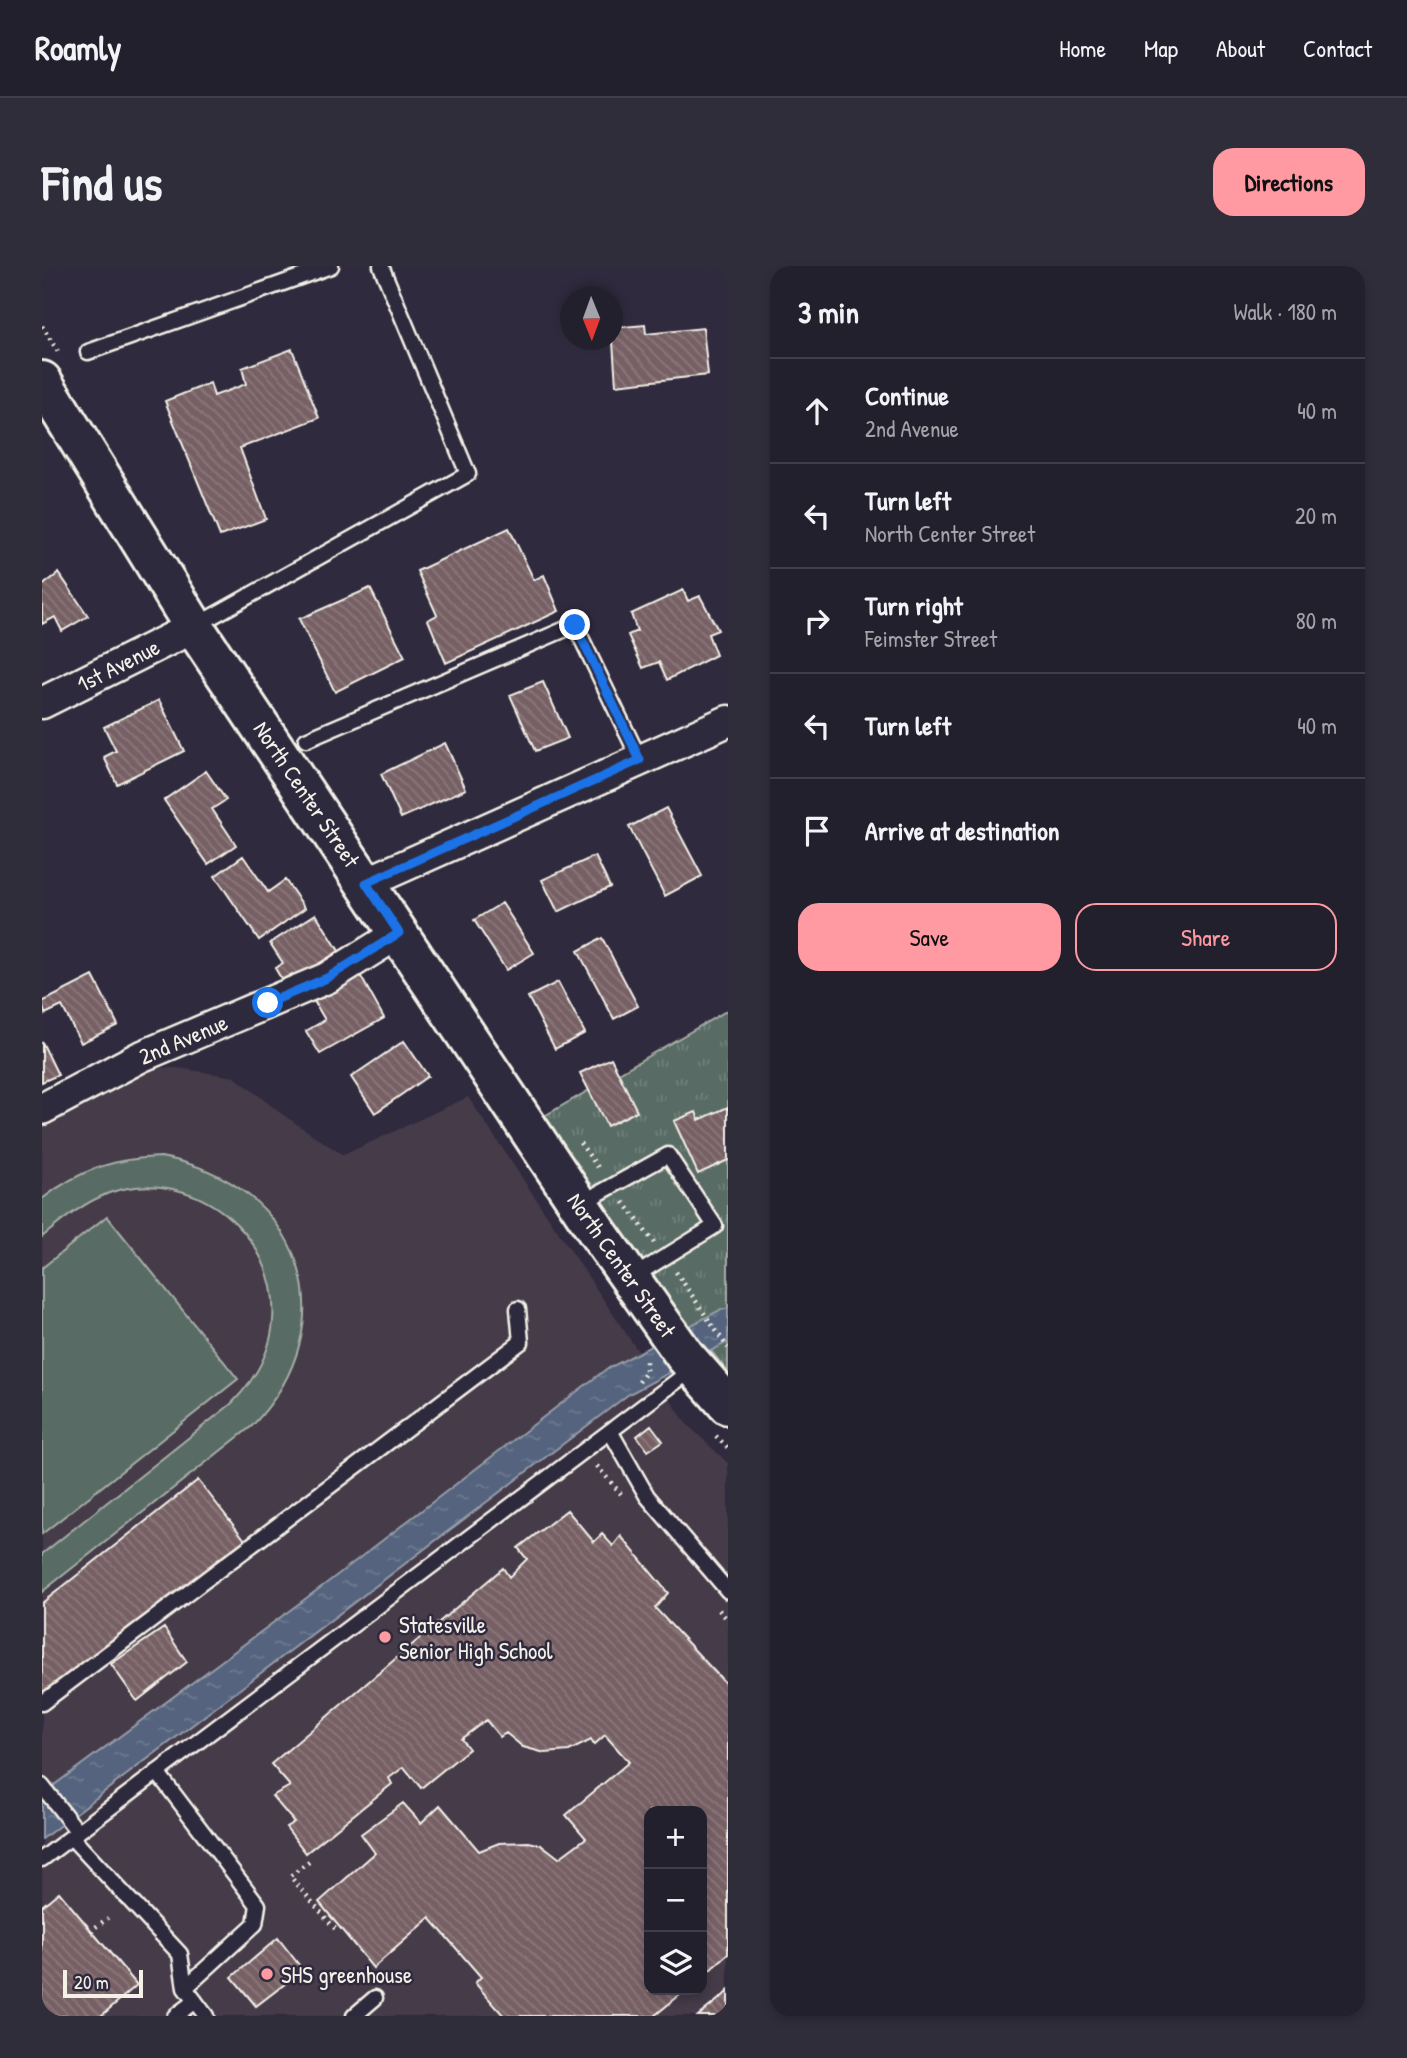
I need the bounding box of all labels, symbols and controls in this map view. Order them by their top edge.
text: Roamly [35,26,121,70]
text: Home [1059,32,1106,64]
text: Map [1144,32,1178,64]
text: About [1216,32,1265,64]
text: Contact [1303,32,1372,64]
button: Directions [1213,148,1365,216]
text: Find us [42,149,162,215]
north arrow [560,287,623,350]
text: 3 min [798,292,859,332]
text: Walk · 180 m [1233,296,1337,327]
text: Continue [865,378,949,413]
icon: ahead [798,392,836,430]
text: 40 m [1297,395,1337,426]
text: 2nd Avenue [865,413,959,444]
text: Turn left [865,483,951,518]
icon: left [798,497,836,535]
text: 20 m [1295,500,1337,531]
text: North Center Street [865,518,1035,549]
text: Turn right [865,588,963,623]
icon: right [798,602,836,640]
text: 80 m [1296,605,1337,636]
route end [559,609,590,640]
text: Feimster Street [865,623,997,654]
street label: 1st Avenue [71,631,165,699]
icon: left [798,707,836,745]
text: Turn left [865,708,951,743]
text: 40 m [1297,710,1337,741]
street label: North Center Street [247,715,368,874]
icon: arrive [798,812,836,850]
text: Arrive at destination [865,813,1060,848]
button: Save [798,903,1061,971]
button: Share [1075,903,1337,971]
route start [252,987,283,1018]
street label: 2nd Avenue [134,1006,232,1072]
street label: North Center Street [561,1186,684,1344]
place label: Statesville Senior High School [399,1609,553,1666]
marker: Statesville Senior High School [377,1629,393,1645]
map controls [644,1806,707,1995]
button: + [644,1806,707,1869]
button: − [644,1869,707,1932]
button: layers [644,1932,707,1995]
place label: SHS greenhouse [281,1959,412,1990]
marker: SHS greenhouse [259,1966,275,1982]
scale bar [63,1967,144,1999]
text: 20 m [74,1969,109,1995]

